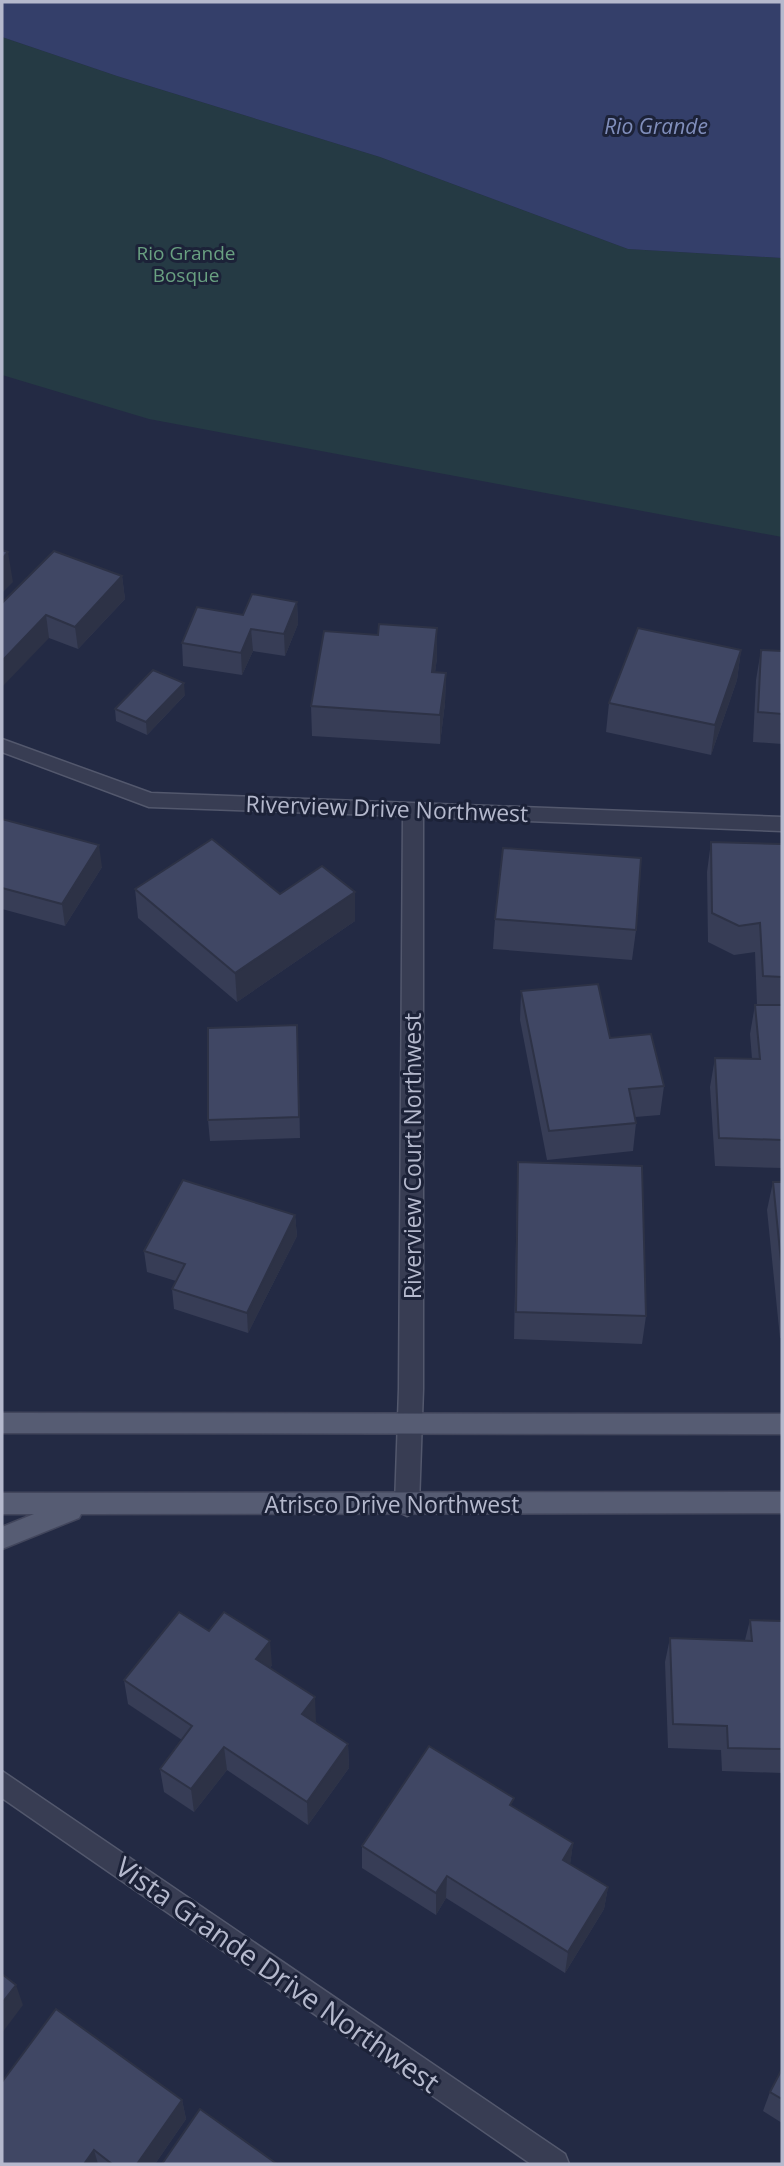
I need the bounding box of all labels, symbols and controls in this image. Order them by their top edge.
water label: Rio Grande [604,112,708,140]
park label: Rio Grande Bosque [137,240,235,288]
street label: Riverview Drive Northwest [245,787,529,829]
street label: Riverview Court Northwest [396,1013,428,1299]
street label: Atrisco Drive Northwest [265,1488,519,1520]
street label: Vista Grande Drive Northwest [108,1847,448,2101]

